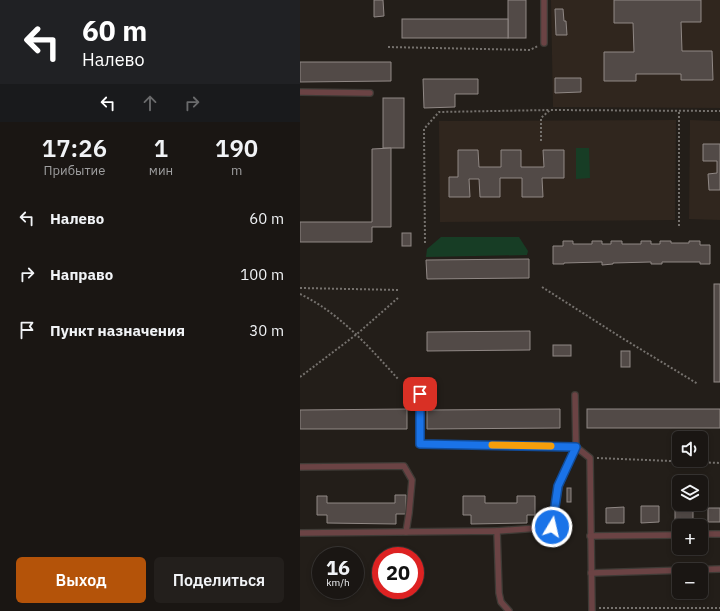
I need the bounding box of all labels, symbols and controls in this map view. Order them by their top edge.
text: 60 m [82,12,147,49]
icon: left [16,16,68,68]
text: Налево [82,48,145,71]
icon: left [97,92,119,114]
icon: ahead [139,92,161,114]
icon: right [181,92,203,114]
text: 17:26 [42,132,107,164]
text: 1 [154,132,168,164]
text: 190 [215,132,258,164]
text: Прибытие [44,162,105,179]
text: мин [149,162,173,179]
text: m [231,162,242,179]
icon: left [16,207,38,229]
text: Налево [50,209,104,228]
text: 60 m [249,209,284,228]
icon: right [16,263,38,285]
text: Направо [50,265,113,284]
text: 100 m [240,265,284,284]
icon: arrive [16,319,38,341]
text: Пункт назначения [50,321,185,340]
text: 30 m [249,321,284,340]
pin [403,377,437,411]
icon: arrive [409,383,431,405]
map controls [672,431,708,599]
button: sound [672,431,708,467]
button: layers [672,475,708,511]
position arrow [531,506,573,548]
button: + [672,519,708,555]
speed limit sign: 20 [372,547,424,599]
text: 16 [326,554,350,581]
button: Выход [16,557,146,603]
button: Поделиться [154,557,284,603]
button: − [672,563,708,599]
text: km/h [326,576,350,589]

